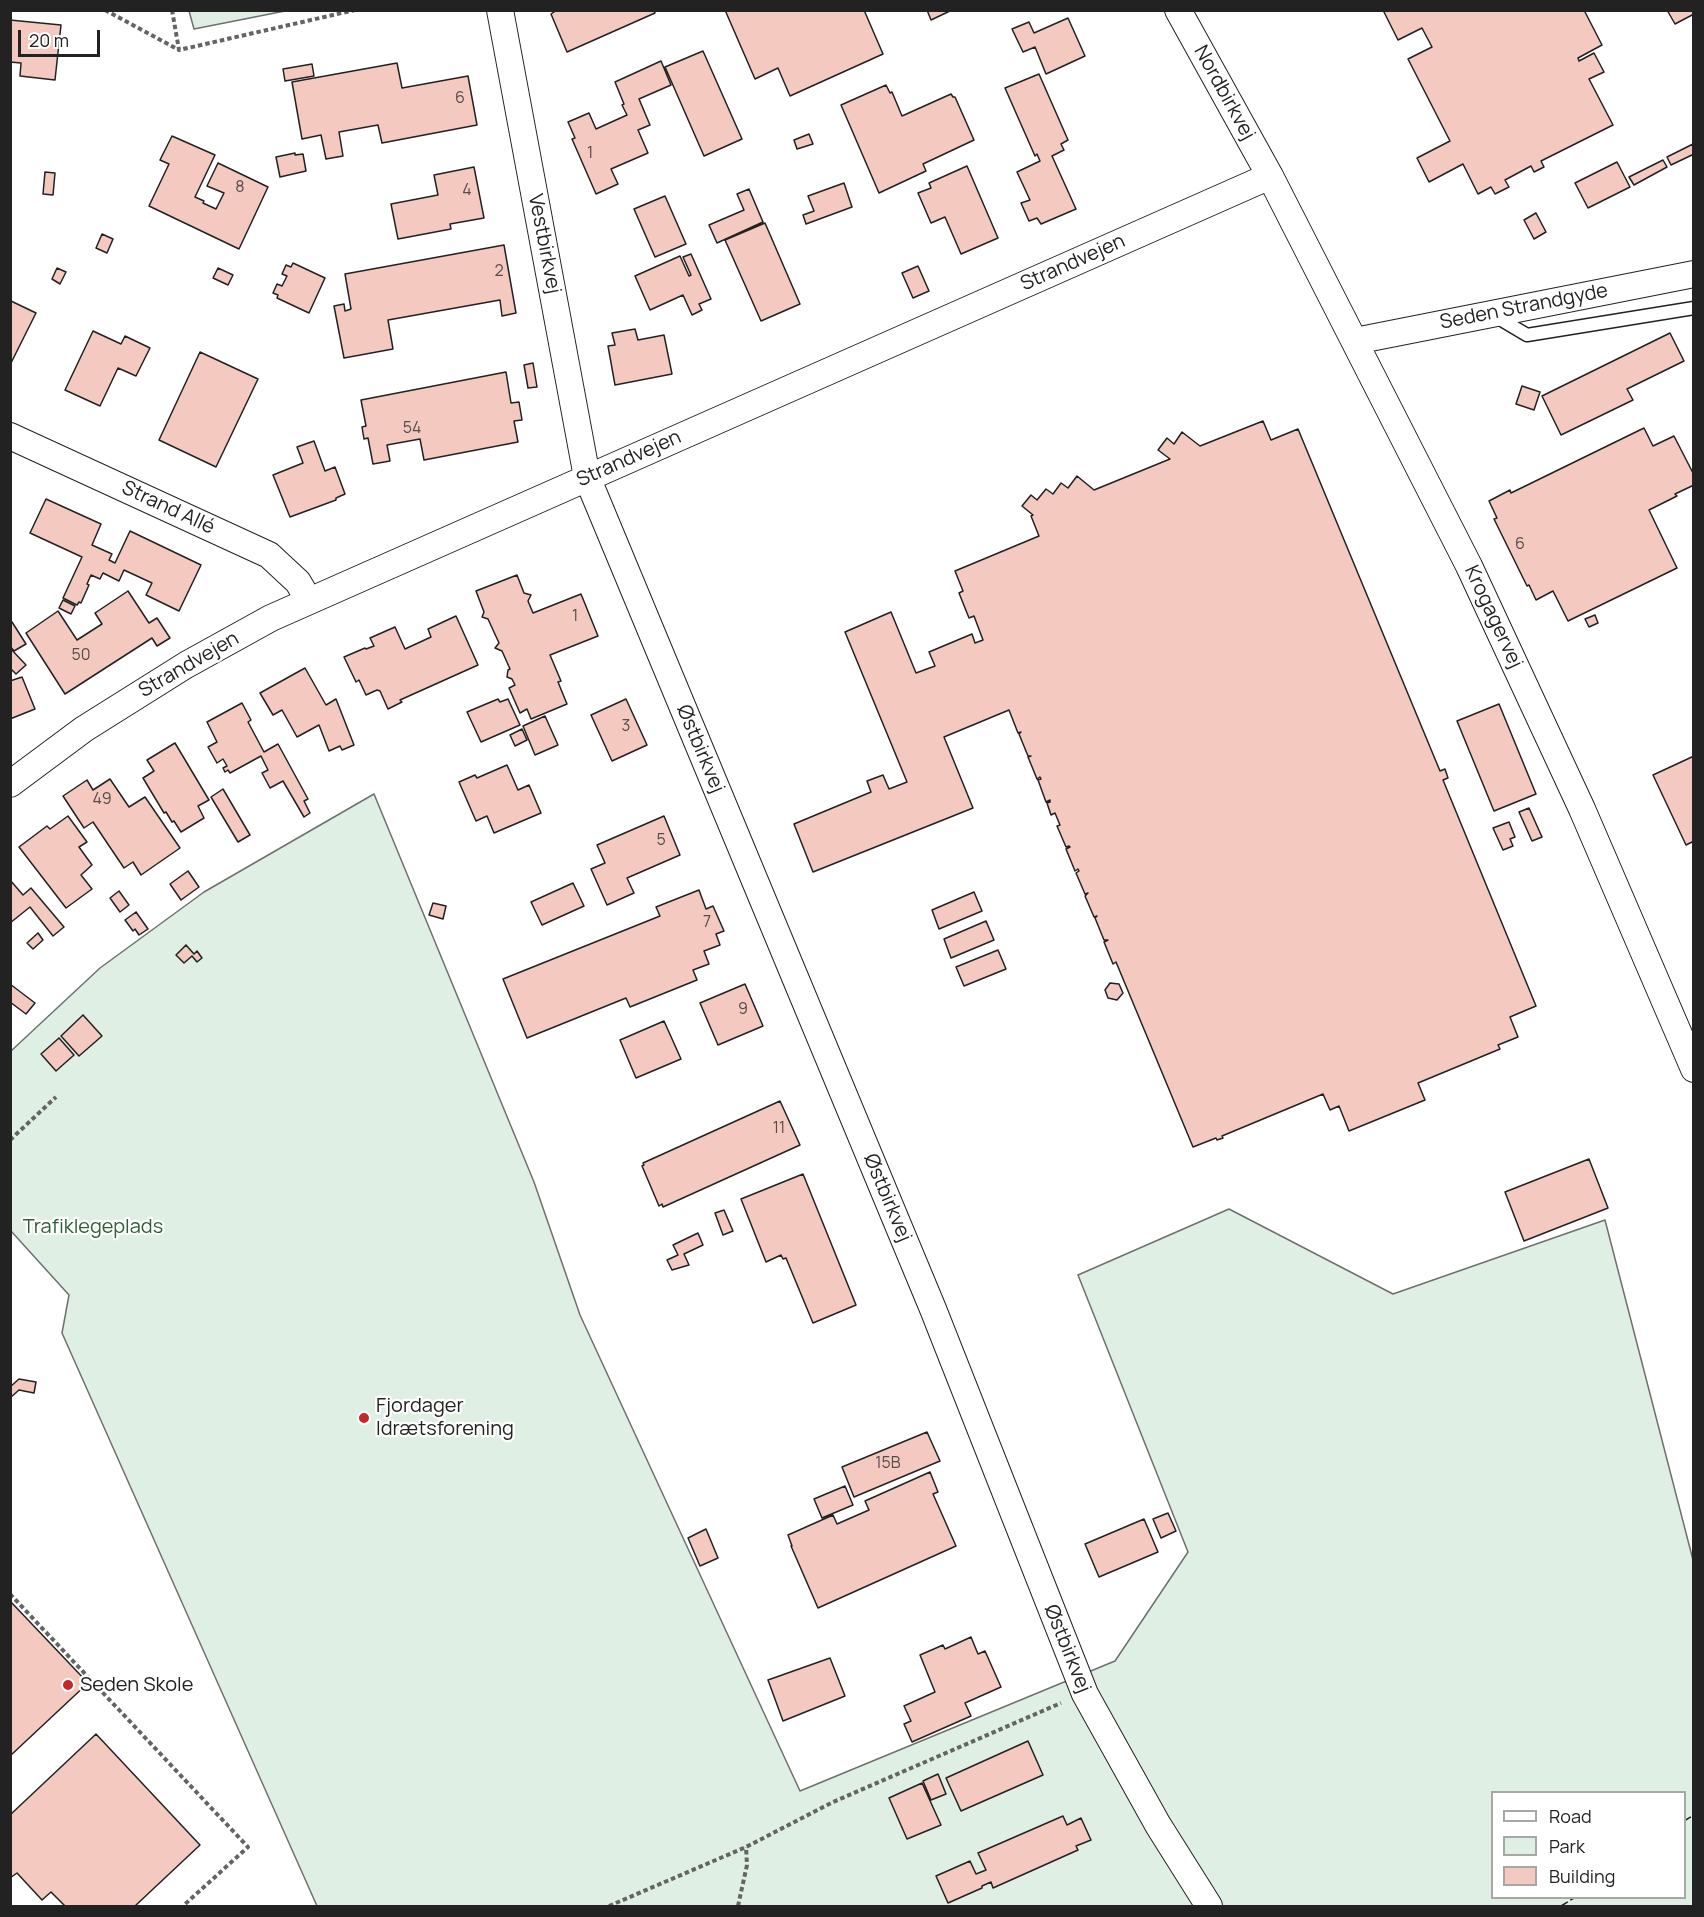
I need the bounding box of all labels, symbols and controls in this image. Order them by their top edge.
scale bar [21,18,104,56]
text: 20 m [29,28,69,52]
street label: Nordbirkvej [1188,41,1260,145]
house number: 6 [455,89,465,109]
house number: 1 [587,144,593,164]
house number: 8 [235,178,245,198]
house number: 4 [462,181,472,201]
street label: Vestbirkvej [523,192,565,296]
street label: Strandvejen [1017,229,1129,297]
house number: 2 [494,262,504,282]
street label: Seden Strandgyde [1438,279,1610,335]
house number: 54 [403,419,421,439]
street label: Strandvejen [573,425,685,493]
street label: Strand Allé [118,476,218,540]
house number: 6 [1515,535,1525,555]
street label: Krogagervej [1459,562,1527,672]
house number: 1 [572,607,578,627]
street label: Strandvejen [135,627,243,703]
house number: 50 [72,646,90,666]
street label: Østbirkvej [671,701,729,797]
house number: 3 [622,717,630,737]
house number: 49 [92,790,112,810]
house number: 5 [656,831,666,851]
house number: 7 [703,913,711,933]
house number: 9 [738,1000,748,1020]
house number: 11 [773,1119,785,1139]
street label: Østbirkvej [858,1150,916,1246]
park label: Trafiklegeplads [23,1215,163,1239]
place label: Fjordager Idrætsforening [376,1394,514,1441]
marker: Fjordager Idrætsforening [357,1411,371,1425]
house number: 15B [875,1454,901,1474]
street label: Østbirkvej [1038,1601,1096,1697]
place label: Seden Skole [80,1673,193,1697]
marker: Seden Skole [61,1678,75,1692]
legend [1491,1791,1686,1899]
text: Road [1549,1804,1592,1828]
text: Park [1549,1834,1585,1858]
text: Building [1549,1864,1615,1888]

